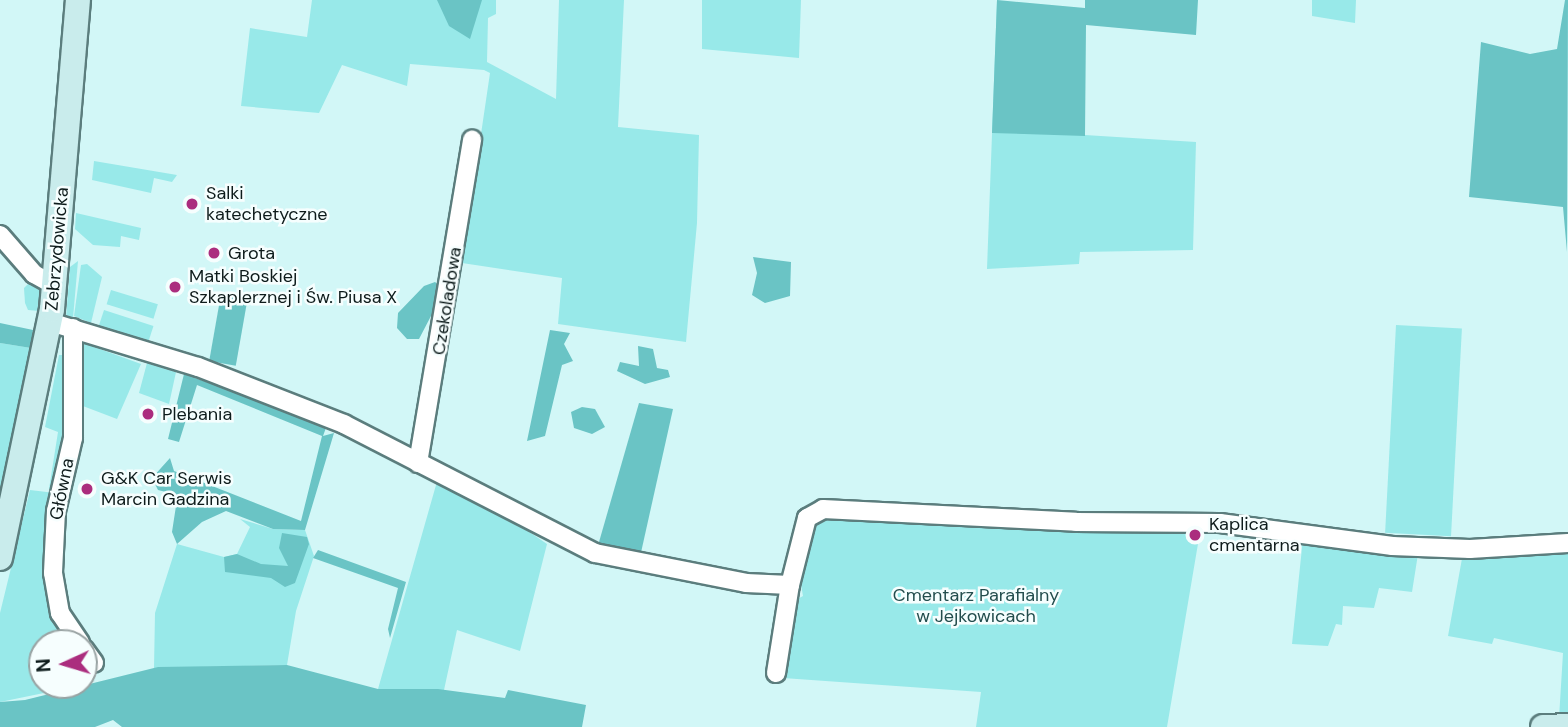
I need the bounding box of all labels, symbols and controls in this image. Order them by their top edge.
place label: Salki katechetyczne [206,183,327,226]
street label: Zebrzydowicka [41,186,73,312]
marker: Salki katechetyczne [184,196,200,212]
place label: Grota [228,242,275,264]
marker: Grota [206,245,222,261]
street label: Czekoladowa [428,245,466,357]
place label: Matki Boskiej Szkaplerznej i Św. Piusa X [189,266,397,308]
marker: Matki Boskiej Szkaplerznej i Św. Piusa X [167,279,183,295]
place label: Plebania [162,403,232,425]
marker: Plebania [140,406,156,422]
street label: Główna [45,456,79,522]
place label: G&K Car Serwis Marcin Gadzina [101,468,232,510]
marker: G&K Car Serwis Marcin Gadzina [79,481,95,497]
place label: Kaplica cmentarna [1209,514,1300,556]
marker: Kaplica cmentarna [1187,527,1203,543]
park label: Cmentarz Parafialny w Jejkowicach [893,585,1059,628]
north arrow [28,629,98,699]
text: N [31,658,57,673]

